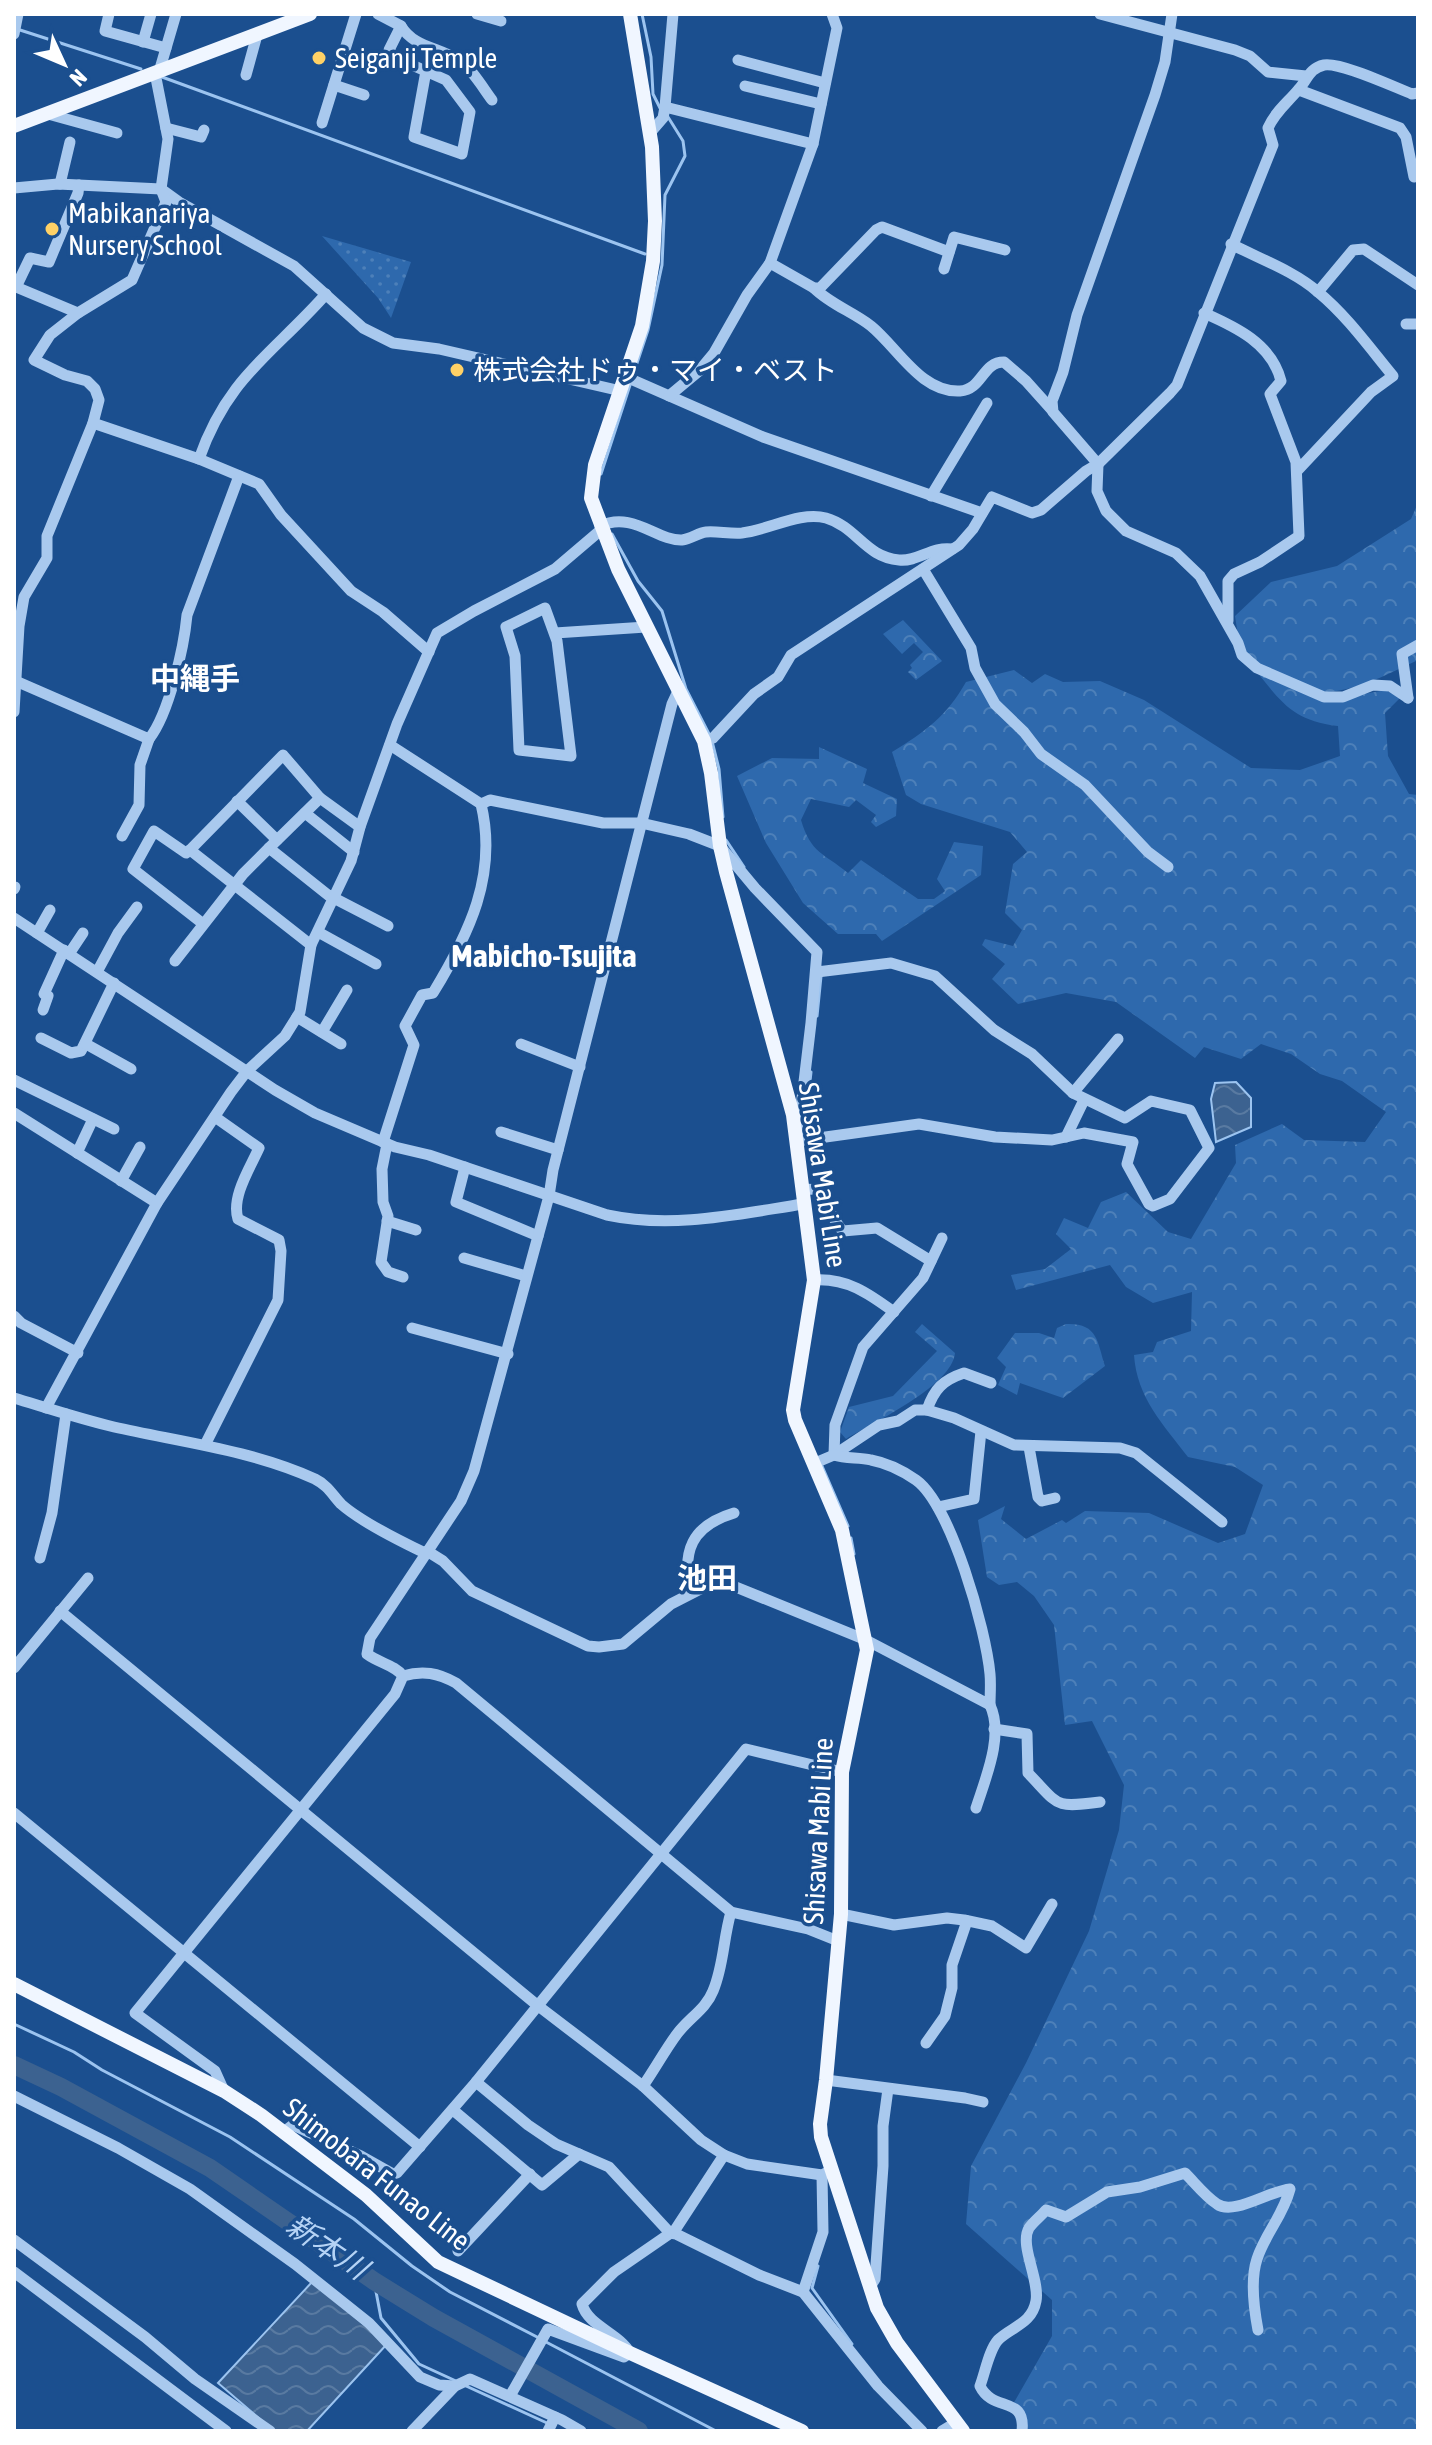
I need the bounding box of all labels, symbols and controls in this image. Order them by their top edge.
north arrow [24,24,104,104]
place label: Seiganji Temple [335,42,497,74]
marker: Seiganji Temple [310,49,328,67]
text: N [65,64,92,92]
place label: Mabikanariya Nursery School [68,197,223,261]
marker: Mabikanariya Nursery School [43,220,61,238]
place label: 株式会社ドゥ・マイ・ベスト [473,354,838,386]
marker: 株式会社ドゥ・マイ・ベスト [448,361,466,379]
district label: 中縄手 [150,661,240,695]
district label: Mabicho-Tsujita [451,937,637,974]
street label: Shisawa Mabi Line [793,1080,853,1270]
district label: 池田 [677,1561,737,1595]
street label: Shisawa Mabi Line [797,1737,839,1925]
street label: Shimobara Funao Line [277,2091,477,2257]
water label: 新本川 [281,2207,377,2287]

